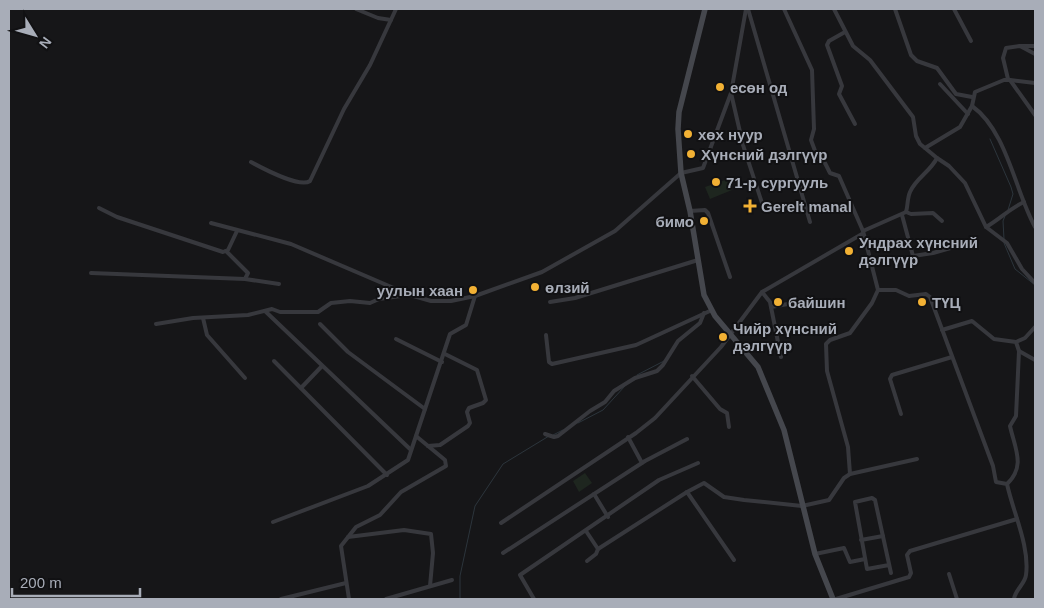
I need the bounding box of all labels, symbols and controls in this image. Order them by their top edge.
north arrow [10,10,60,60]
text: N [36,34,55,52]
place label: есөн од [730,79,788,96]
marker: есөн од [714,81,726,93]
place label: хөх нуур [698,126,763,143]
marker: хөх нуур [682,128,694,140]
place label: Хүнсний дэлгүүр [701,146,827,163]
marker: Хүнсний дэлгүүр [685,148,697,160]
place label: 71-р сургууль [726,174,828,191]
marker: 71-р сургууль [710,176,722,188]
place label: Gerelt manal [761,198,852,215]
marker: Gerelt manal [743,199,757,213]
place label: бимо [655,213,694,230]
marker: бимо [698,215,710,227]
place label: Ундрах хүнсний дэлгүүр [859,234,978,268]
marker: Ундрах хүнсний дэлгүүр [843,245,855,257]
place label: өлзий [545,279,590,296]
marker: өлзий [529,281,541,293]
place label: уулын хаан [377,282,463,299]
marker: уулын хаан [467,284,479,296]
place label: байшин [788,294,846,311]
place label: ТҮЦ [932,294,961,311]
marker: байшин [772,296,784,308]
marker: ТҮЦ [916,296,928,308]
place label: Чийр хүнсний дэлгүүр [733,320,837,354]
marker: Чийр хүнсний дэлгүүр [717,331,729,343]
scale bar [12,566,140,598]
text: 200 m [20,574,62,591]

